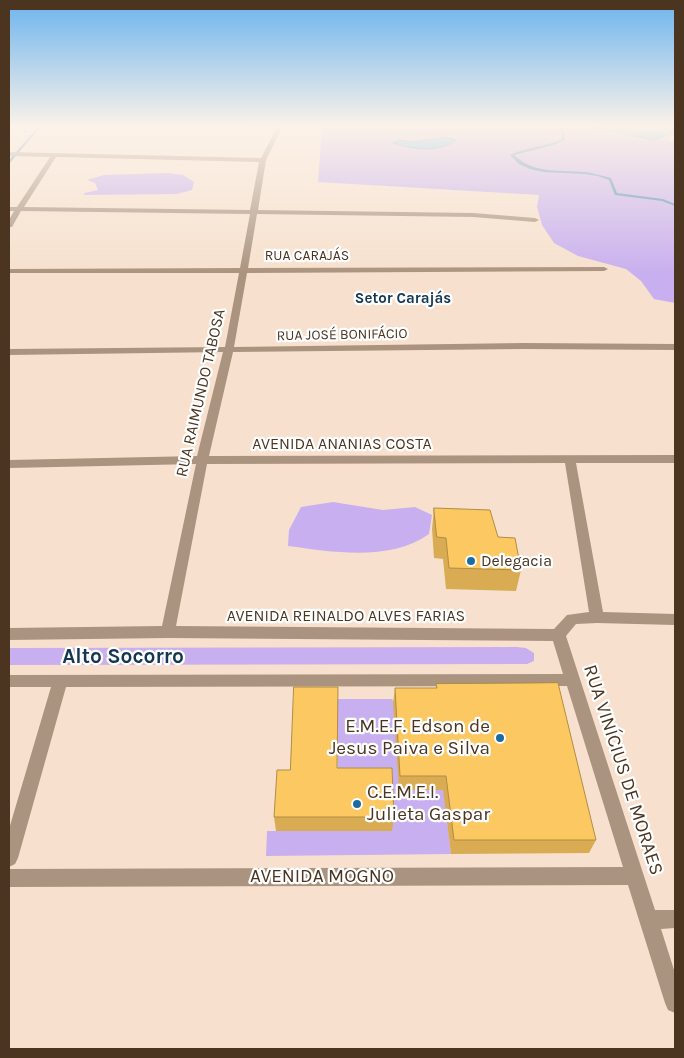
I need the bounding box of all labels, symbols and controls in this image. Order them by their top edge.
street label: RUA CARAJÁS [265,248,349,264]
district label: Setor Carajás [355,290,451,308]
street label: RUA RAIMUNDO TABOSA [172,307,230,479]
street label: RUA JOSÉ BONIFÁCIO [276,325,408,345]
street label: AVENIDA ANANIAS COSTA [252,434,432,454]
place label: Delegacia [481,551,552,571]
marker: Delegacia [465,555,477,567]
street label: AVENIDA REINALDO ALVES FARIAS [227,606,465,626]
district label: Alto Socorro [62,644,184,670]
street label: RUA VINÍCIUS DE MORAES [578,662,668,878]
place label: E.M.E.F. Edson de Jesus Paiva e Silva [329,716,490,760]
marker: E.M.E.F. Edson de Jesus Paiva e Silva [494,732,506,744]
place label: C.E.M.E.I. Julieta Gaspar [367,782,490,826]
marker: C.E.M.E.I. Julieta Gaspar [351,798,363,810]
street label: AVENIDA MOGNO [250,866,394,888]

